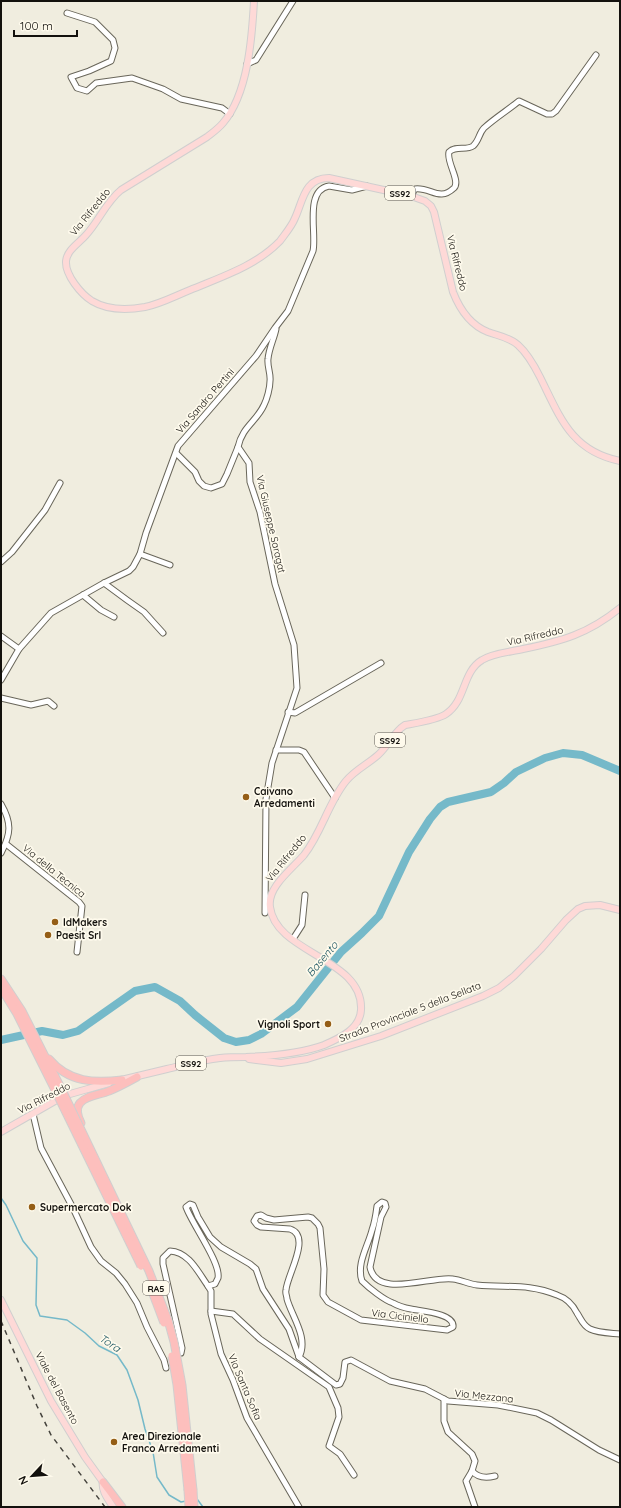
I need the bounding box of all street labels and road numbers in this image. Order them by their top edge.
street label: Via Rifreddo [67,186,113,238]
road number: SS92 [385,186,415,200]
street label: Via Rifreddo [444,234,470,292]
street label: Via Sandro Pertini [173,366,237,436]
street label: Via Giuseppe Saragat [253,474,289,575]
street label: Via Rifreddo [506,623,564,649]
road number: SS92 [375,733,405,747]
street label: Via Rifreddo [263,832,309,884]
street label: Via della Tecnica [20,842,88,900]
street label: Strada Provinciale 5 della Sellata [337,979,483,1045]
road number: SS92 [176,1056,206,1070]
street label: Via Rifreddo [15,1079,73,1117]
road number: RA5 [143,1281,169,1295]
street label: Via Ciciniello [371,1306,429,1326]
street label: Viale del Basento [32,1350,82,1426]
street label: Via Santa Sofia [225,1352,265,1422]
street label: Via Mezzana [454,1386,514,1406]

